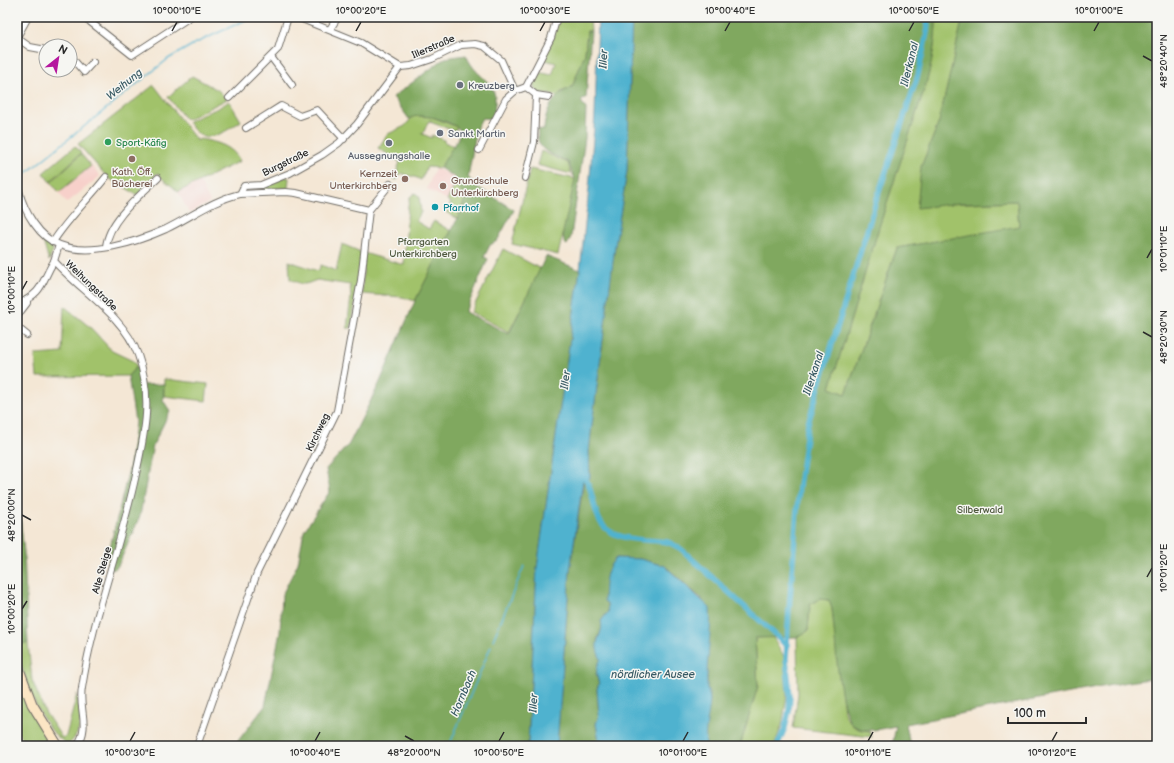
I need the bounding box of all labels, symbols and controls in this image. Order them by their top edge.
text: 10°00'10"E [153,5,202,17]
text: 10°00'20"E [336,5,387,17]
text: 10°00'30"E [520,5,571,17]
text: 10°00'40"E [705,5,756,17]
text: 10°00'50"E [889,5,940,17]
text: 10°01'00"E [1075,5,1124,17]
street label: Illerstraße [410,32,457,61]
text: 48°20'40"N [1158,34,1170,88]
north arrow [38,38,78,78]
water label: Illerkanal [897,40,921,89]
text: N [56,42,70,57]
water label: Iller [596,48,611,70]
water label: Weihung [104,66,145,103]
marker: Kreuzberg [455,80,465,90]
place label: Kreuzberg [468,80,515,92]
marker: Sankt Martin [435,128,445,138]
place label: Sankt Martin [448,128,506,140]
marker: Sport-Käfig [103,137,113,147]
place label: Sport-Käfig [116,137,167,149]
marker: Aussegnungshalle [384,138,394,148]
street label: Burgstraße [260,146,311,179]
place label: Aussegnungshalle [348,150,430,162]
marker: Kath. Öff. Bücherei [127,154,137,164]
place label: Kath. Öff. Bücherei [112,166,152,190]
place label: Kernzeit Unterkirchberg [329,168,397,192]
marker: Kernzeit Unterkirchberg [400,174,410,184]
place label: Grundschule Unterkirchberg [451,175,519,199]
marker: Grundschule Unterkirchberg [438,181,448,191]
marker: Pfarrhof [430,202,440,212]
place label: Pfarrhof [443,202,479,214]
text: 10°01'10"E [1158,225,1170,272]
park label: Pfarrgarten Unterkirchberg [389,236,457,260]
street label: Weihungstraße [63,258,120,314]
text: 10°00'10"E [6,265,18,314]
text: 48°20'30"N [1158,310,1170,364]
water label: Illerkanal [800,349,827,398]
water label: Iller [558,369,573,391]
street label: Kirchweg [303,411,332,454]
text: 48°20'00"N [6,488,18,542]
park label: Silberwald [957,504,1003,516]
text: 10°01'20"E [1158,543,1170,592]
street label: Alte Steige [90,545,114,595]
text: 10°00'20"E [6,583,18,634]
water label: Hornbach [448,668,479,718]
water label: nördlicher Ausee [611,668,696,681]
water label: Iller [526,692,541,714]
scale bar [1008,699,1086,725]
text: 100 m [1014,706,1046,721]
text: 10°00'30"E [105,747,156,759]
text: 10°00'40"E [290,747,341,759]
text: 48°20'00"N [387,747,441,759]
text: 10°00'50"E [474,747,525,759]
text: 10°01'00"E [659,747,708,759]
text: 10°01'10"E [845,747,892,759]
text: 10°01'20"E [1028,747,1077,759]

